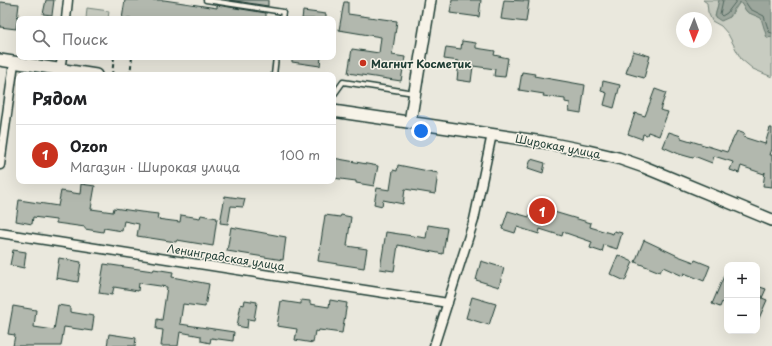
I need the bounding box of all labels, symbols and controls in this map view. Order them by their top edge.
north arrow [676,12,712,48]
search box [16,16,336,60]
icon: search [30,27,52,49]
text: Поиск [62,27,108,50]
place label: Магнит Косметик [371,55,472,72]
marker: Магнит Косметик [358,58,368,68]
text: Рядом [32,85,87,111]
your location [411,121,431,141]
street label: Широкая улица [514,129,602,163]
text: Ozon [70,134,108,157]
text: 1 [42,145,48,164]
text: 100 m [280,145,320,164]
text: Магазин · Широкая улица [70,157,240,176]
pin: 1 [529,196,555,226]
street label: Ленинградская улица [166,239,286,275]
map controls [724,262,760,334]
button: + [724,262,760,298]
button: − [724,298,760,334]

